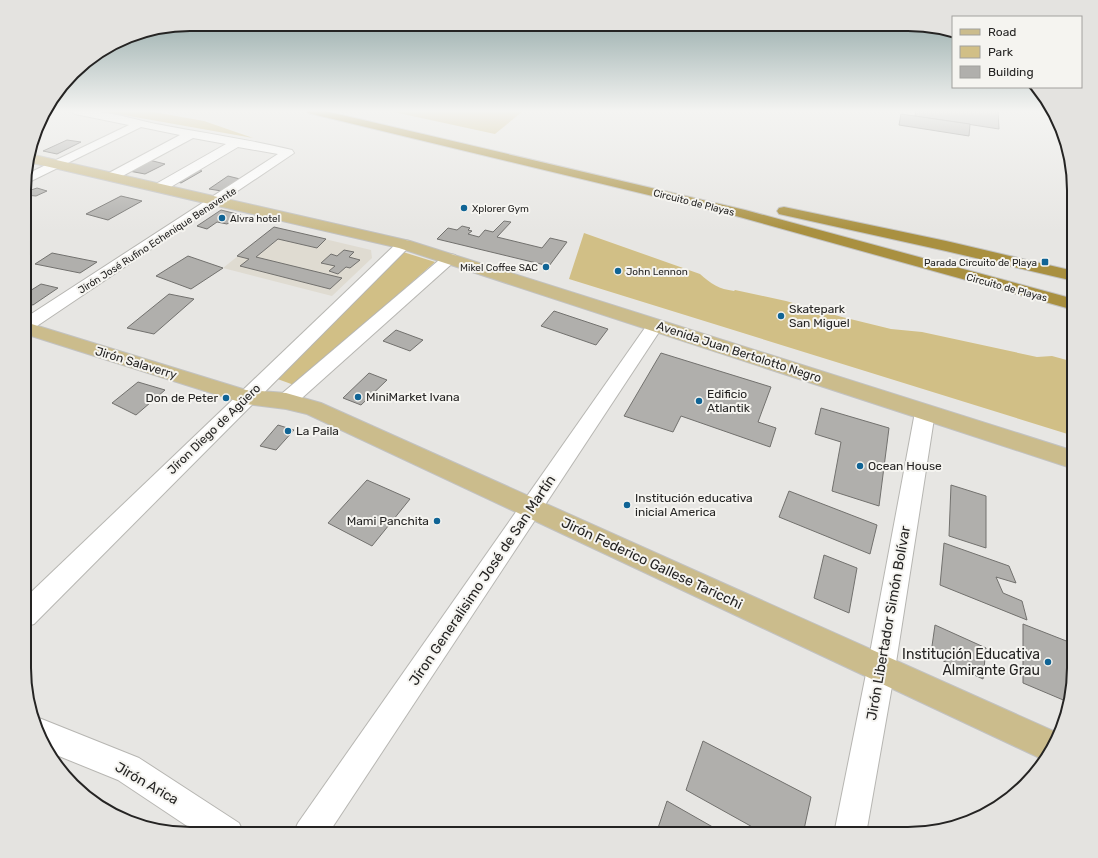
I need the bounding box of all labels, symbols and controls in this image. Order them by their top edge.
legend [952,16,1082,88]
text: Road [988,25,1016,39]
text: Park [988,45,1014,59]
text: Building [988,65,1034,79]
street label: Jirón José Rufino Echenique Benavente [76,185,239,297]
street label: Circuito de Playas [652,187,735,219]
marker: Xplorer Gym [459,203,469,213]
place label: Xplorer Gym [472,203,529,215]
marker: Alvra hotel [217,213,227,223]
place label: Alvra hotel [230,213,280,225]
place label: Parada Circuito de Playa [924,257,1037,269]
marker: Parada Circuito de Playa [1040,257,1050,267]
place label: Mikel Coffee SAC [460,262,538,274]
marker: Mikel Coffee SAC [541,262,551,272]
marker: John Lennon [613,266,623,276]
place label: John Lennon [626,266,688,278]
street label: Circuito de Playas [965,271,1048,305]
place label: Skatepark San Miguel [789,302,850,330]
marker: Skatepark San Miguel [776,311,786,321]
street label: Avenida Juan Bertolotto Negro [655,319,823,385]
street label: Jirón Salaverry [94,344,179,382]
street label: Jíron Diego de Agüero [165,381,263,477]
place label: Edificio Atlantik [707,387,751,415]
place label: MiniMarket Ivana [366,390,460,404]
place label: Don de Peter [146,391,218,405]
marker: MiniMarket Ivana [353,392,363,402]
marker: Don de Peter [221,393,231,403]
marker: Edificio Atlantik [694,396,704,406]
place label: La Paila [296,424,339,438]
marker: La Paila [283,426,293,436]
place label: Ocean House [868,459,942,473]
marker: Ocean House [855,461,865,471]
street label: Jíron Generalisimo José de San Martín [405,472,559,689]
place label: Institución educativa inicial America [635,491,753,519]
marker: Institución educativa inicial America [622,500,632,510]
place label: Mami Panchita [347,514,429,528]
street label: Jirón Federico Gallese Taricchi [559,514,745,613]
marker: Mami Panchita [432,516,442,526]
street label: Jirón Libertador Simón Bolívar [863,524,914,722]
place label: Institución Educativa Almirante Grau [902,646,1040,679]
marker: Institución Educativa Almirante Grau [1043,657,1053,667]
street label: Jirón Arica [112,758,182,808]

